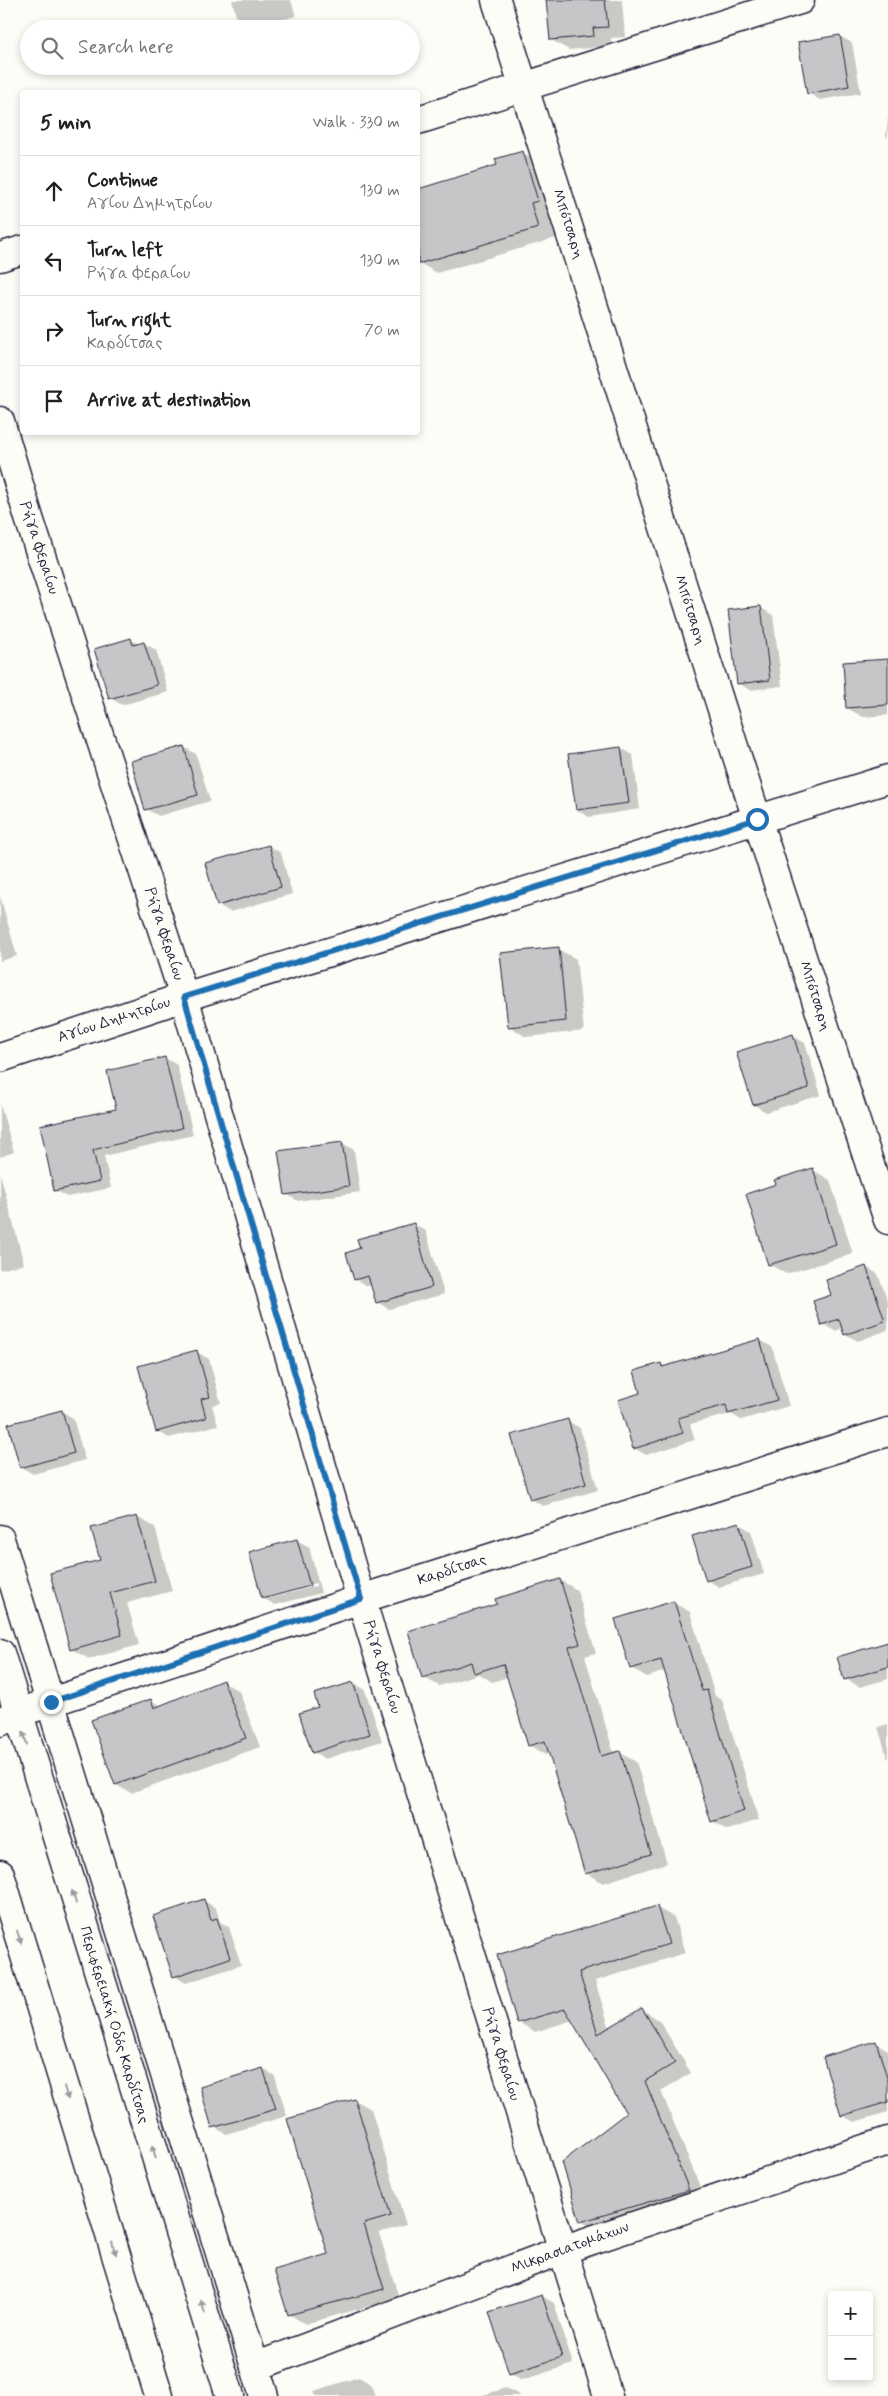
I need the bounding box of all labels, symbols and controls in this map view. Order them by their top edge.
search box [20,20,420,75]
icon: search [38,34,66,62]
text: Search here [78,35,174,60]
text: 5 min [40,109,92,137]
text: Walk · 330 m [312,112,400,133]
text: Continue [87,168,158,193]
icon: ahead [40,177,68,205]
text: 130 m [359,180,400,201]
street label: Μπότσαρη [547,187,589,262]
text: Αγίου Δημητρίου [87,193,212,214]
text: Turn left [87,238,163,263]
icon: left [40,247,68,275]
text: 130 m [359,250,400,271]
text: Ρήγα Φεραίου [87,263,190,284]
text: Turn right [87,308,171,333]
icon: right [40,317,68,345]
text: 70 m [364,320,400,341]
text: Καρδίτσας [87,333,163,354]
icon: arrive [40,387,68,415]
text: Arrive at destination [87,388,251,413]
street label: Ρήγα Φεραίου [15,499,64,597]
street label: Μπότσαρη [669,573,711,648]
route start [746,808,769,831]
street label: Ρήγα Φεραίου [140,885,189,983]
street label: Μπότσαρη [794,959,836,1034]
street label: Αγίου Δημητρίου [55,992,173,1048]
street label: Καρδίτσας [415,1549,489,1590]
street label: Ρήγα Φεραίου [358,1618,406,1716]
route end [40,1691,63,1714]
one-way arrow [21,1731,29,1746]
one-way arrow [70,1889,78,1904]
street label: Περιφερειακή Οδός Καρδίτσας [74,1924,154,2126]
one-way arrow [16,1930,24,1945]
street label: Ρήγα Φεραίου [477,2005,525,2103]
one-way arrow [63,2085,71,2100]
one-way arrow [150,2145,158,2160]
street label: Μικρασιατομάχων [508,2217,632,2279]
one-way arrow [110,2241,118,2256]
map controls [828,2291,873,2381]
button: + [828,2291,873,2336]
one-way arrow [198,2300,206,2315]
button: − [828,2336,873,2381]

